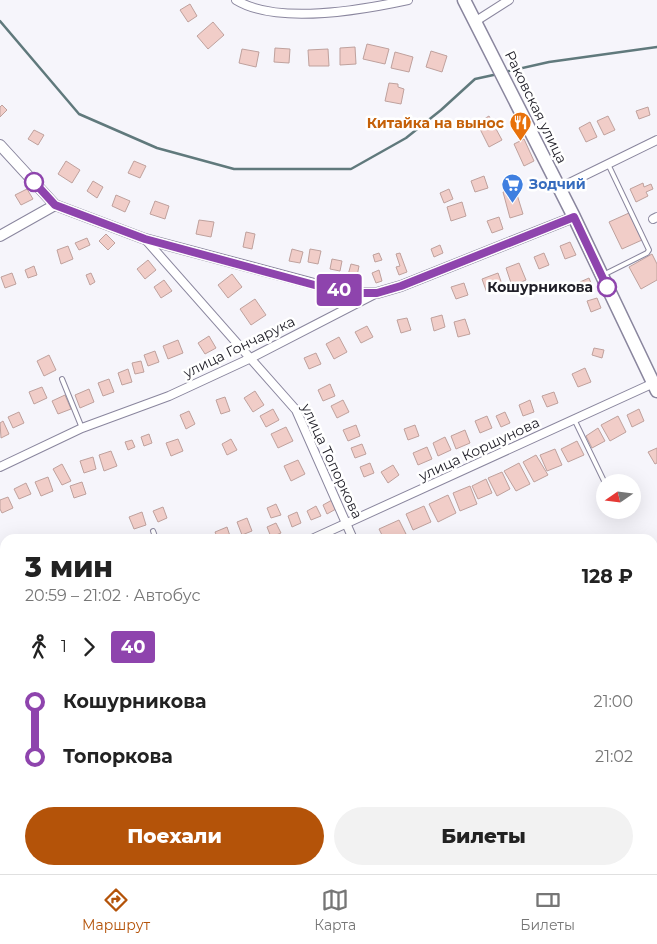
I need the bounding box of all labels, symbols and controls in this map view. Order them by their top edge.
street label: Раковская улица [501,48,571,166]
restaurant icon: Китайка на вынос [508,111,532,142]
place label: Китайка на вынос [367,114,505,132]
unlabelled marker [24,172,44,192]
supermarket icon: Зодчий [501,172,525,203]
place label: Зодчий [528,175,586,193]
line badge: 40 [316,274,362,306]
marker: Кошурникова [597,277,617,297]
place label: Кошурникова [487,278,593,296]
text: 40 [327,279,351,301]
street label: улица Гончарука [179,312,298,382]
street label: улица Топоркова [297,400,367,522]
street label: улица Коршунова [415,413,542,485]
north arrow [596,474,641,519]
map controls [596,474,641,519]
text: 3 мин [25,550,113,584]
text: 128 ₽ [582,565,633,588]
text: 20:59 – 21:02 · Автобус [25,586,201,605]
icon: walk [25,633,53,661]
icon: forward [75,633,103,661]
text: 40 [121,636,145,658]
text: 1 [61,637,67,656]
text: Кошурникова [63,690,206,713]
text: 21:00 [594,692,633,711]
text: Топоркова [63,745,173,768]
text: 21:02 [595,747,633,766]
button: Поехали [25,807,324,865]
button: Билеты [334,807,633,865]
tab: Маршрут [82,886,150,934]
tab: Карта [314,886,356,934]
tab: Билеты [520,886,575,934]

